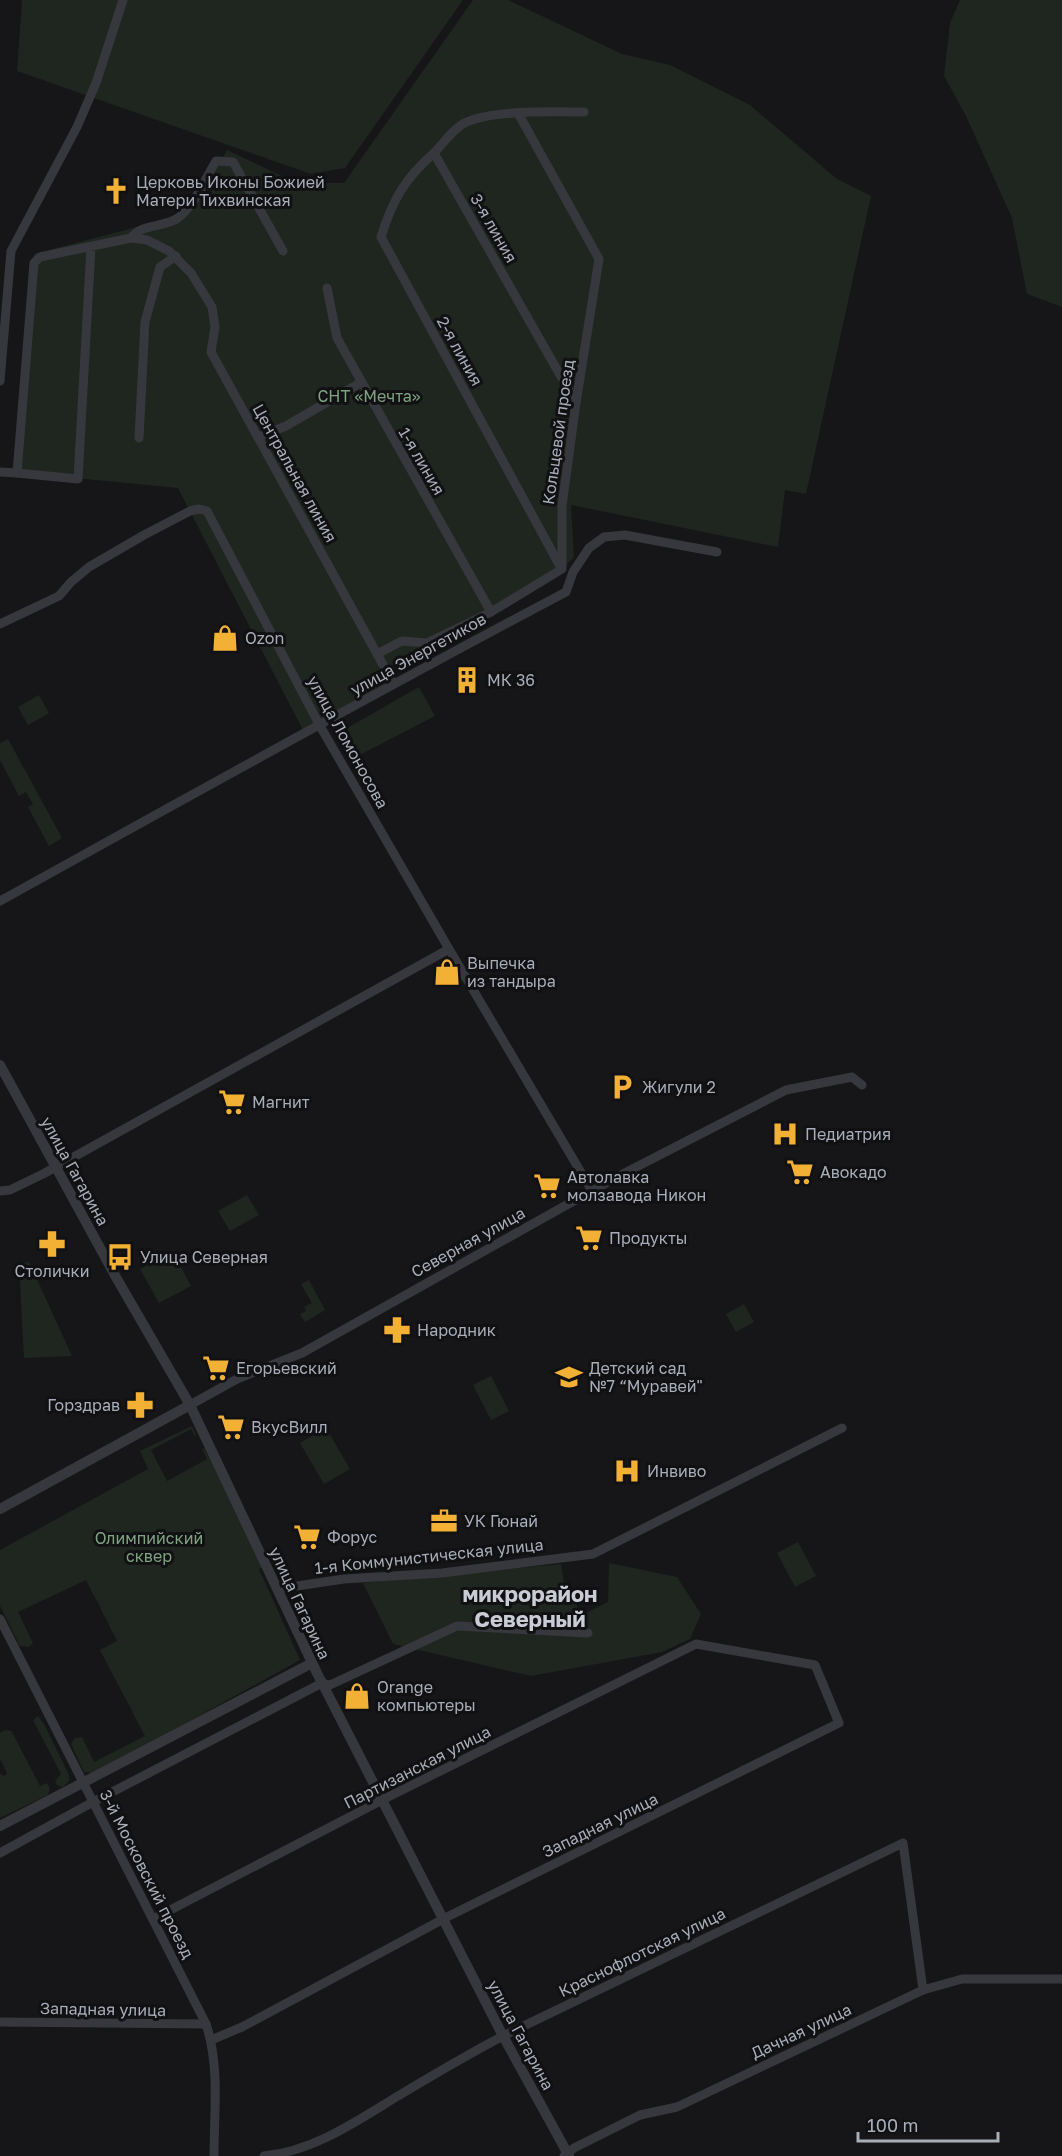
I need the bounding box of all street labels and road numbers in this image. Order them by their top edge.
street label: 3-я линия [466,190,522,266]
street label: 2-я линия [433,313,487,389]
street label: Кольцевой проезд [538,358,578,506]
street label: Центральная линия [249,400,341,546]
street label: 1-я линия [395,424,449,498]
street label: улица Энергетиков [347,608,489,700]
street label: улица Ломоносова [303,672,393,812]
street label: улица Гагарина [37,1113,113,1229]
street label: Северная улица [408,1202,528,1282]
street label: 1-я Коммунистическая улица [313,1534,545,1578]
street label: улица Гагарина [265,1544,335,1662]
street label: Партизанская улица [340,1721,494,1813]
street label: 3-й Московский проезд [96,1786,198,1962]
street label: Западная улица [539,1788,661,1862]
street label: Краснофлотская улица [555,1903,729,2001]
street label: улица Гагарина [484,1977,558,2093]
street label: Западная улица [40,1998,166,2020]
street label: Дачная улица [748,1999,854,2063]

